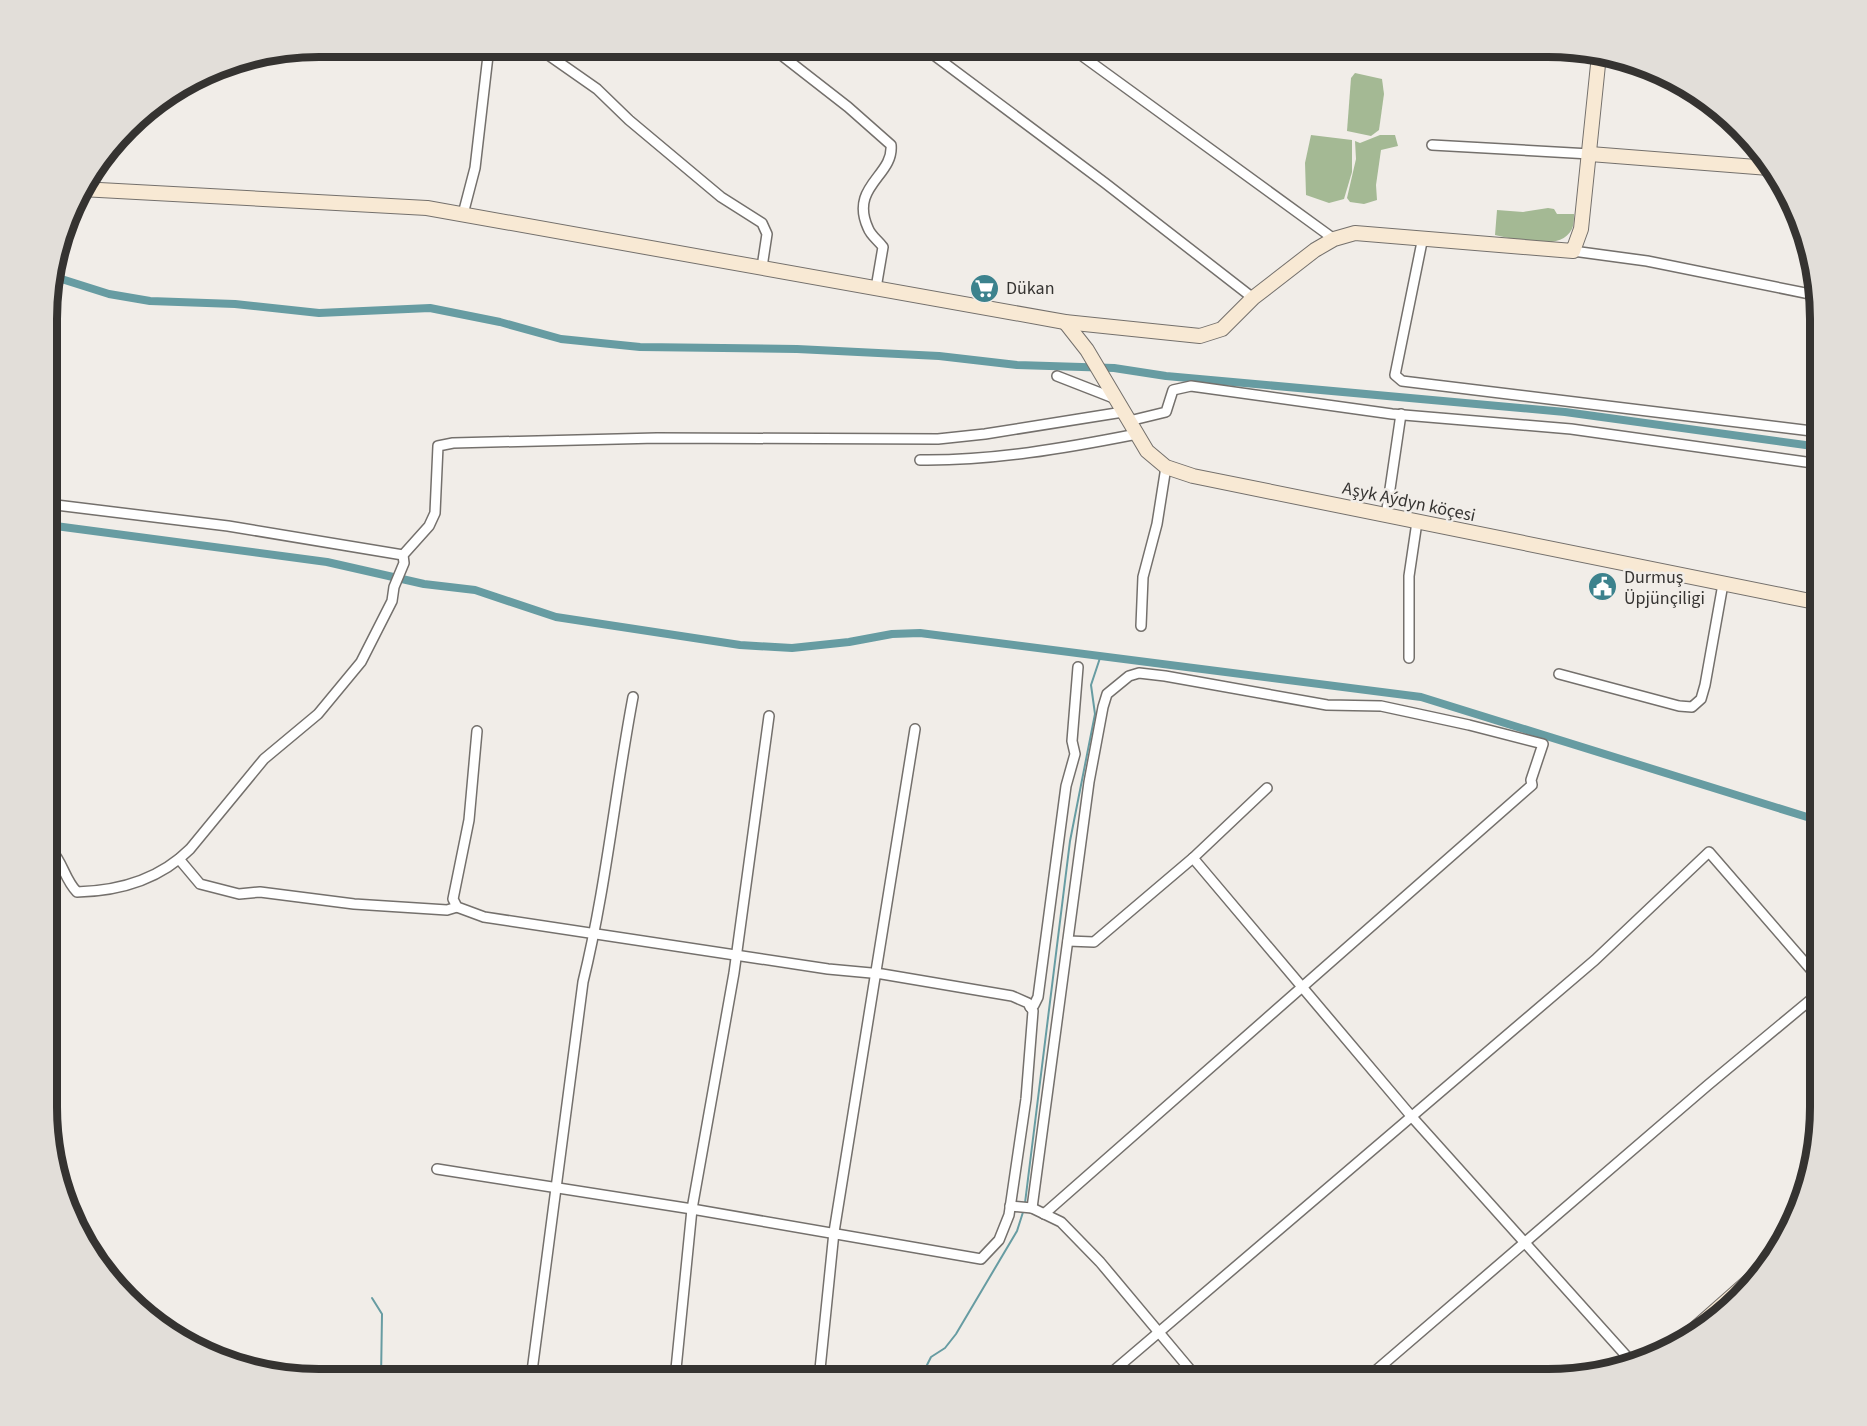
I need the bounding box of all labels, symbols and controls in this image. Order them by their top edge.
supermarket icon: Dükan [969,272,1001,304]
place label: Dükan [1006,276,1055,301]
street label: Aşyk Aýdyn köçesi [1340,476,1478,528]
place label: Durmuş Üpjünçiligi [1624,565,1705,611]
public building icon: Durmuş Üpjünçiligi [1587,571,1619,603]

